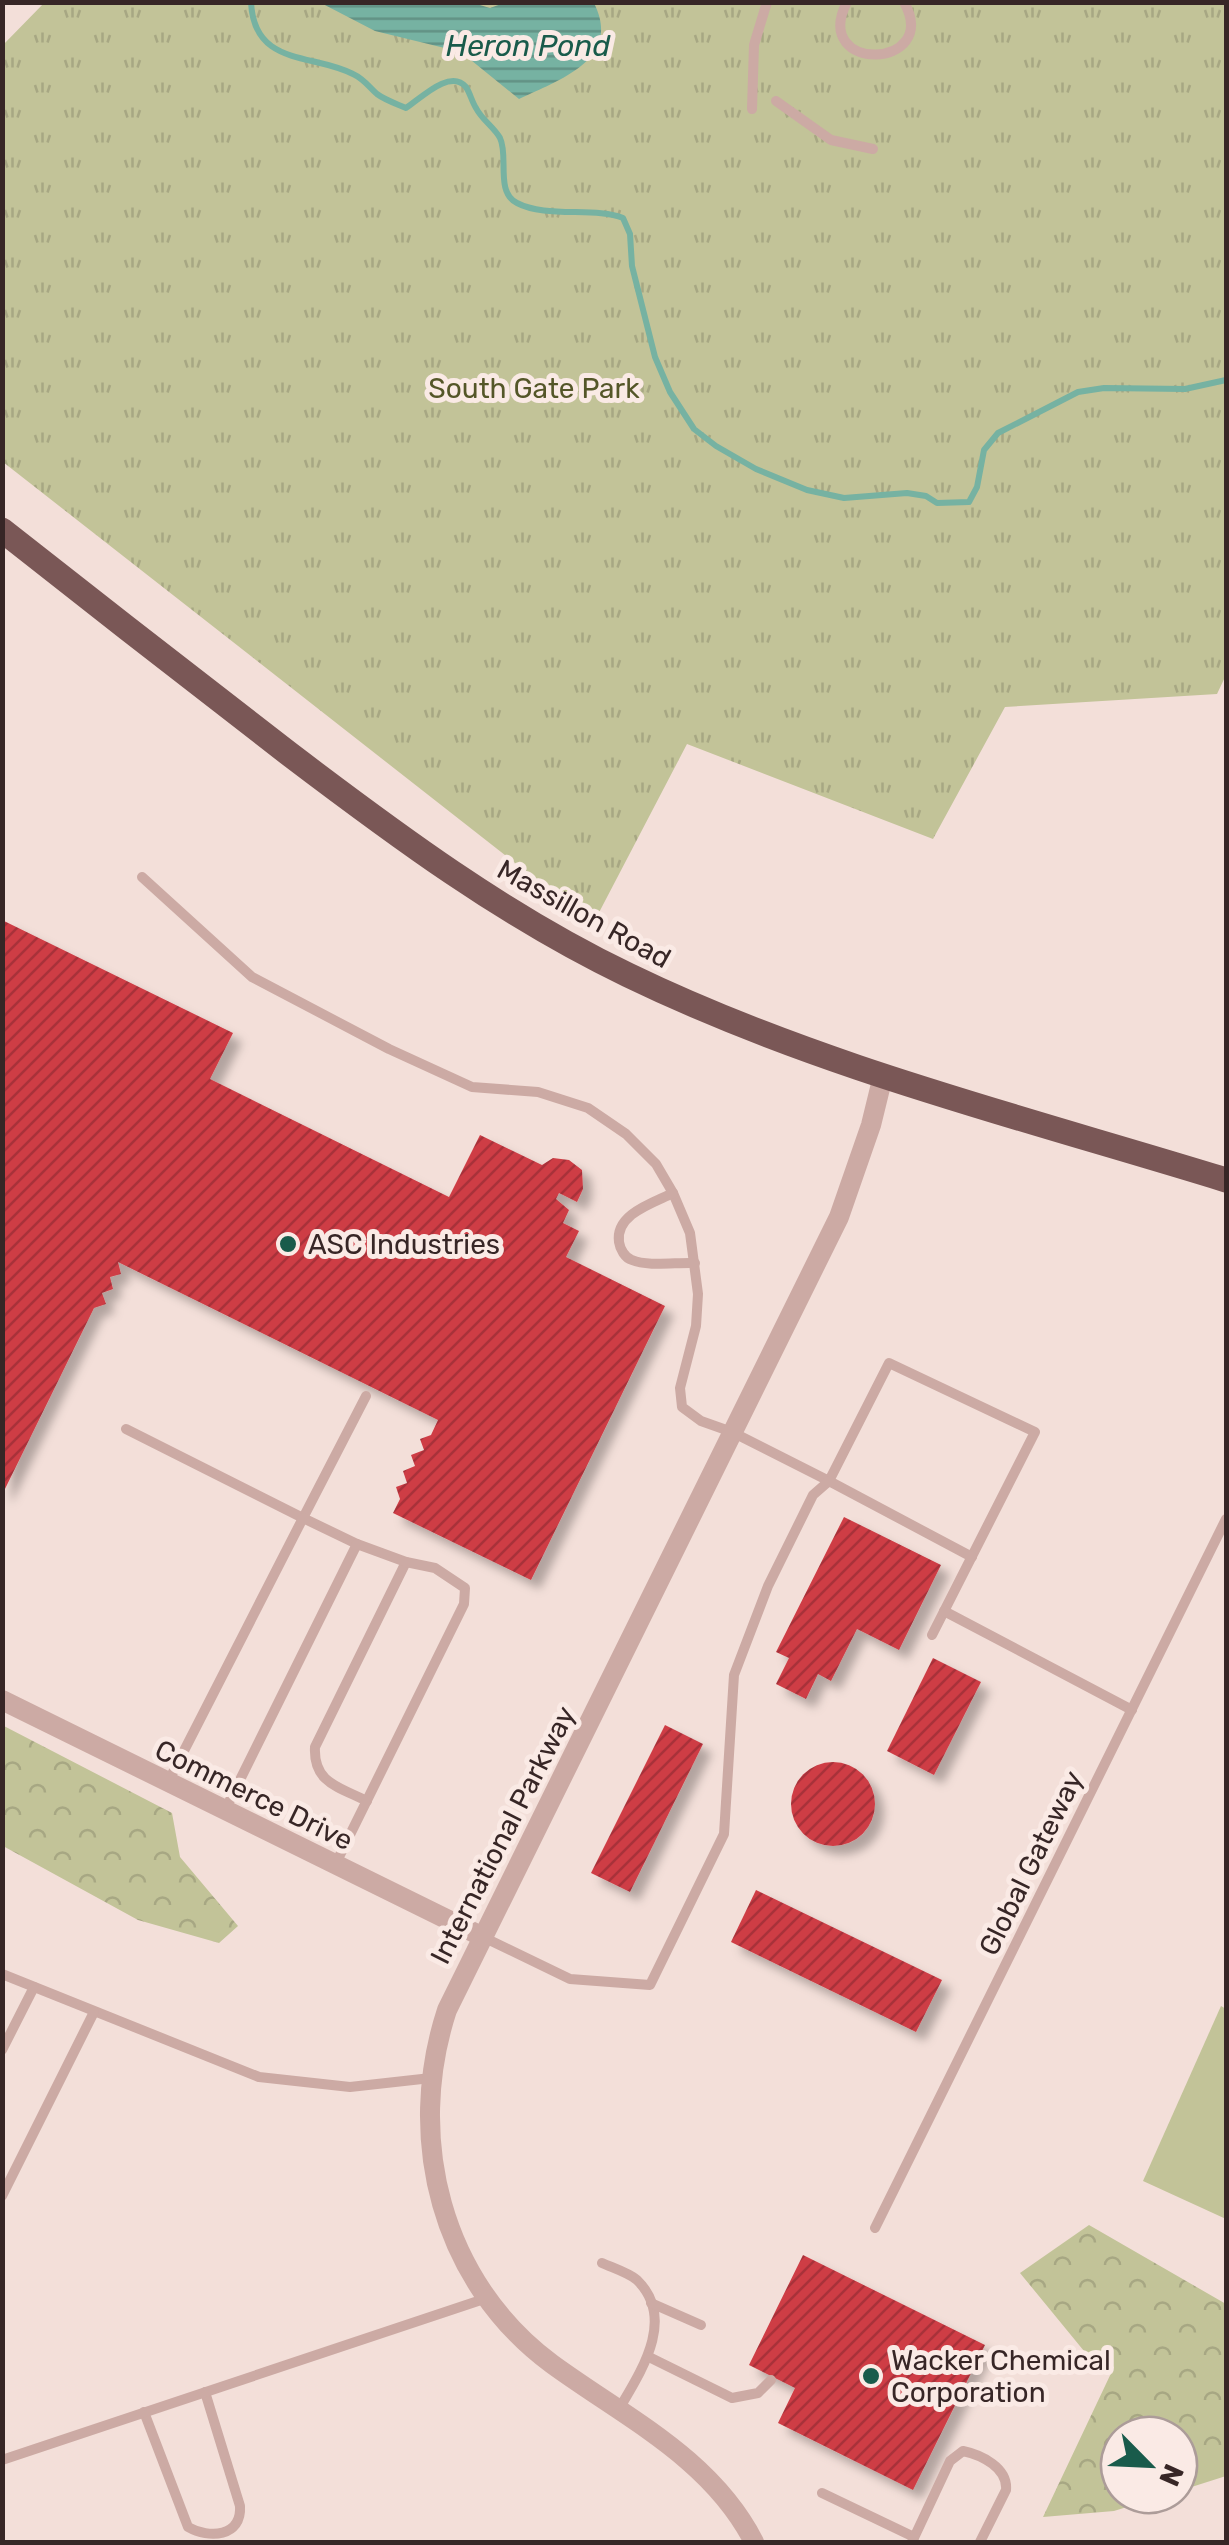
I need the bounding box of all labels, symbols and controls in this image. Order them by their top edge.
water label: Heron Pond [446,28,612,64]
park label: South Gate Park [428,372,640,405]
street label: Massillon Road [492,853,676,975]
place label: ASC Industries [308,1228,500,1261]
marker: ASC Industries [277,1233,299,1255]
street label: International Parkway [424,1701,582,1969]
street label: Commerce Drive [150,1733,358,1857]
street label: Global Gateway [972,1765,1090,1961]
place label: Wacker Chemical Corporation [891,2344,1111,2409]
marker: Wacker Chemical Corporation [860,2365,882,2387]
north arrow [1099,2415,1199,2515]
text: N [1152,2459,1191,2491]

